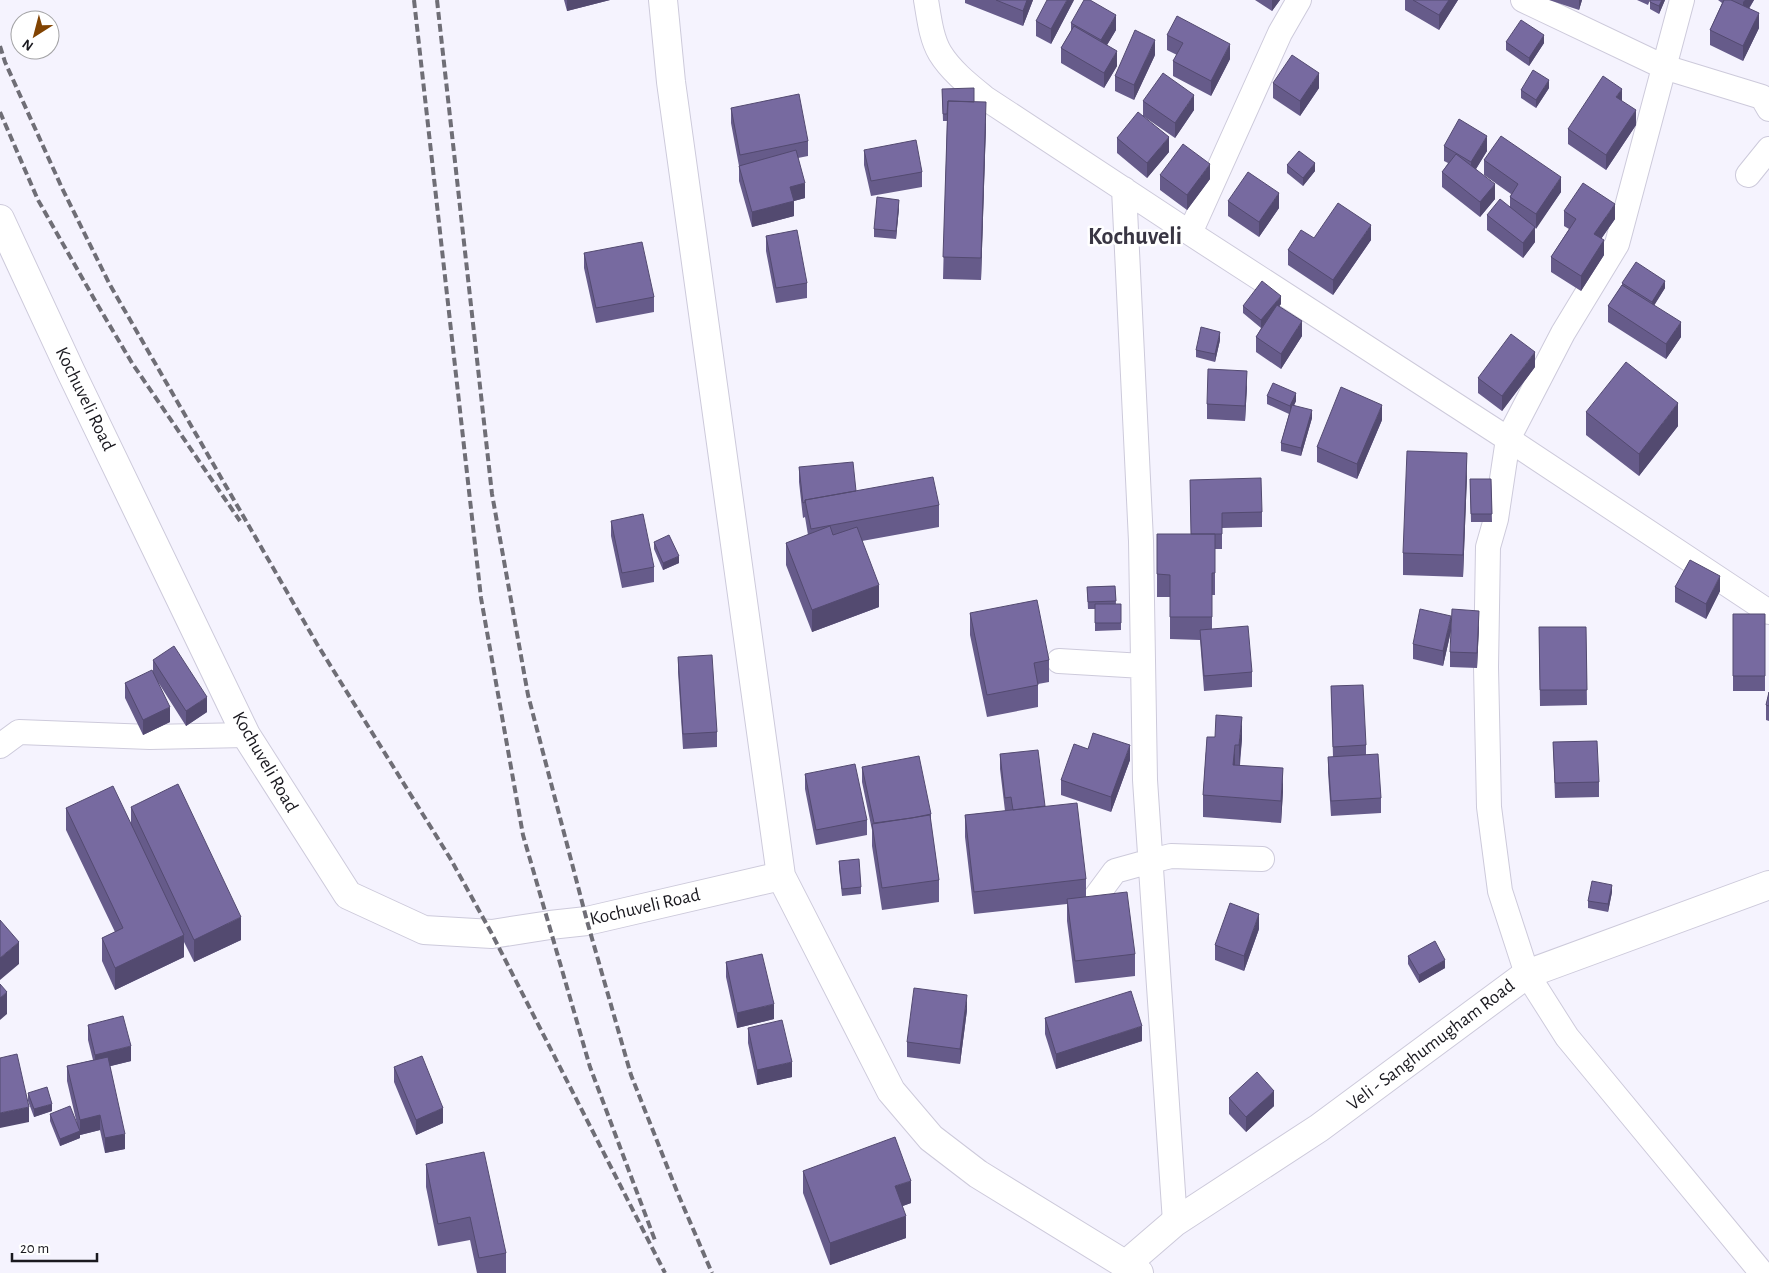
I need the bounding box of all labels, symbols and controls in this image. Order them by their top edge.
north arrow [10,10,60,60]
text: N [20,36,36,53]
district label: Kochuveli [1088,225,1182,249]
street label: Kochuveli Road [52,344,118,454]
street label: Kochuveli Road [229,708,301,816]
street label: Kochuveli Road [588,885,702,929]
street label: Veli - Sanghumugham Road [1344,976,1518,1114]
scale bar [12,1230,98,1262]
text: 20 m [20,1241,49,1256]

